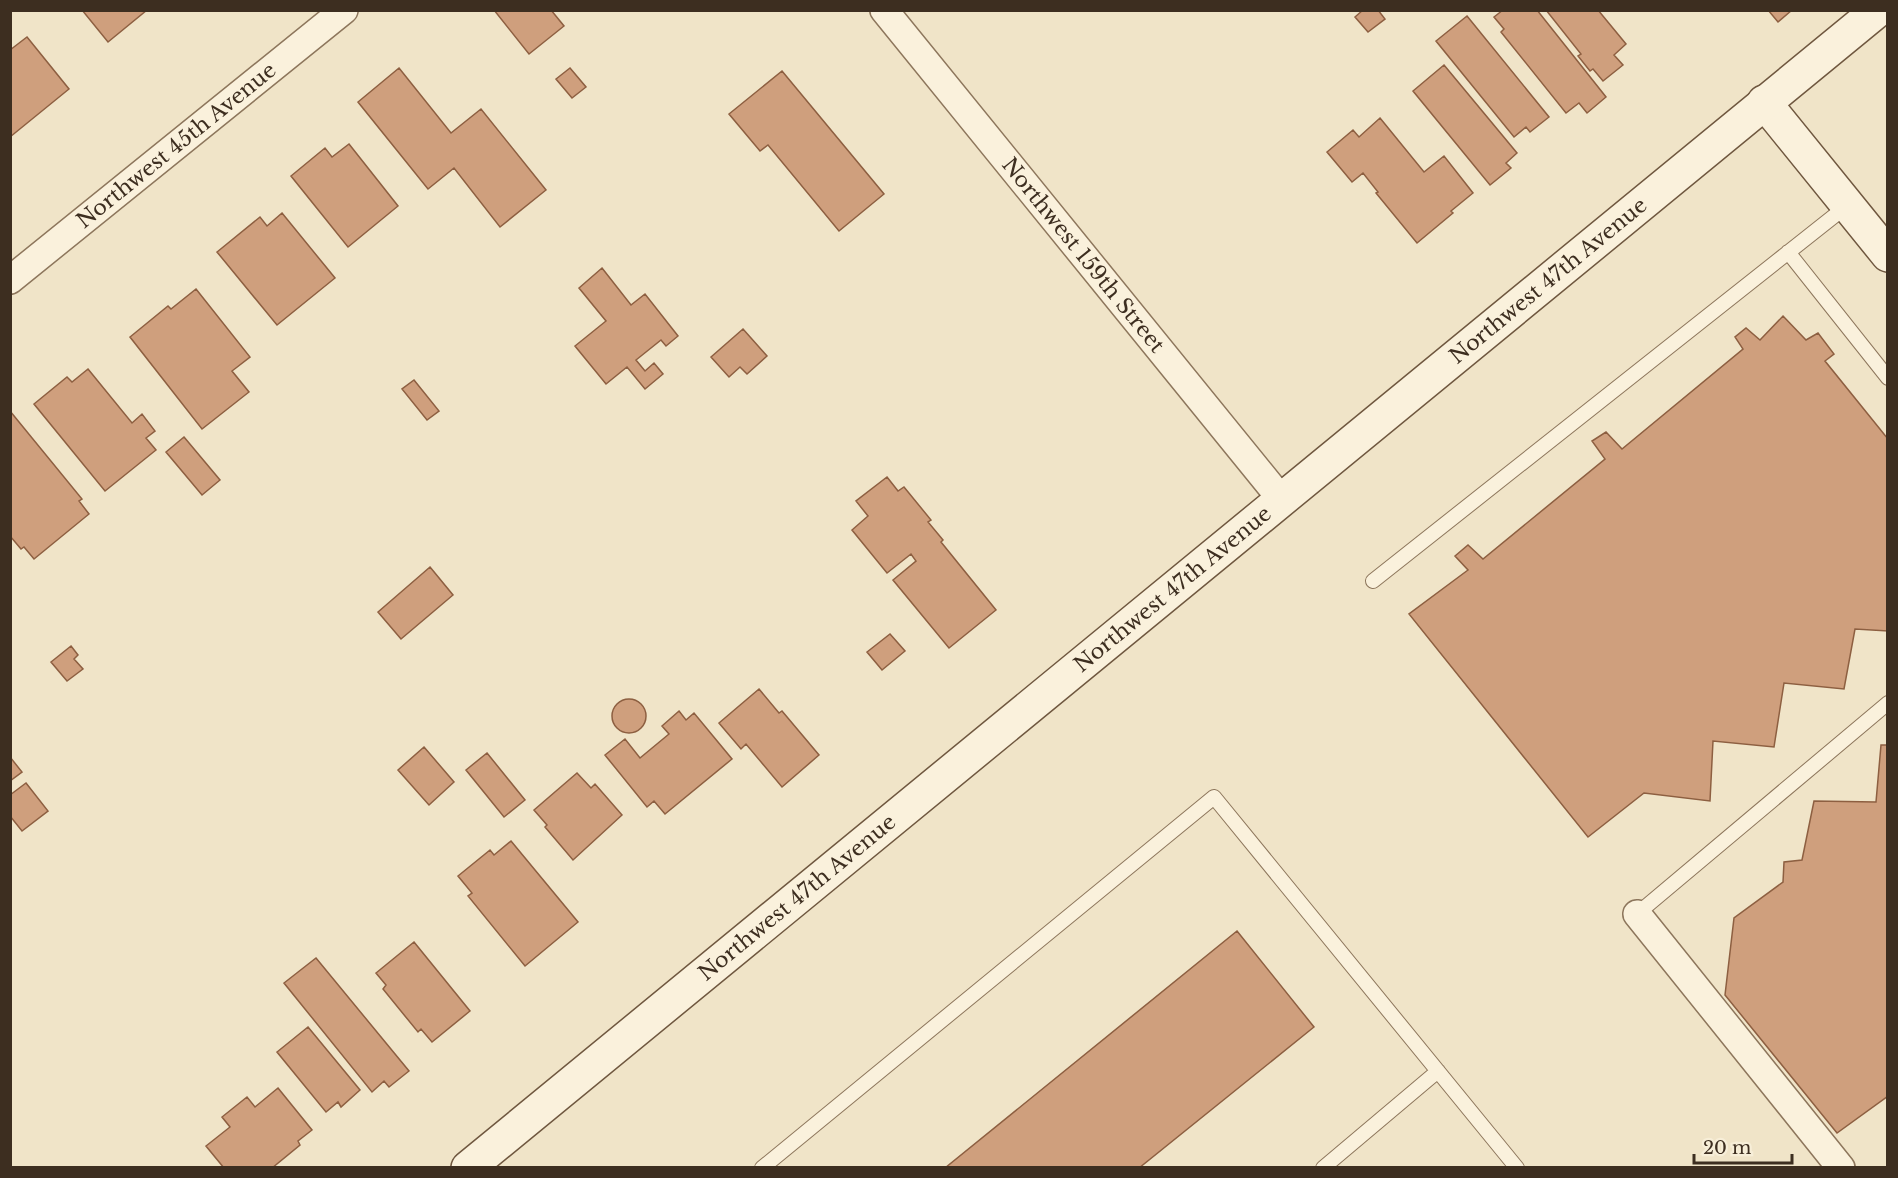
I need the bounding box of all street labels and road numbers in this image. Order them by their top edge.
street label: Northwest 45th Avenue [71,57,281,234]
street label: Northwest 159th Street [996,153,1170,358]
street label: Northwest 47th Avenue [1444,192,1652,369]
street label: Northwest 47th Avenue [1069,501,1277,678]
street label: Northwest 47th Avenue [693,809,901,986]

